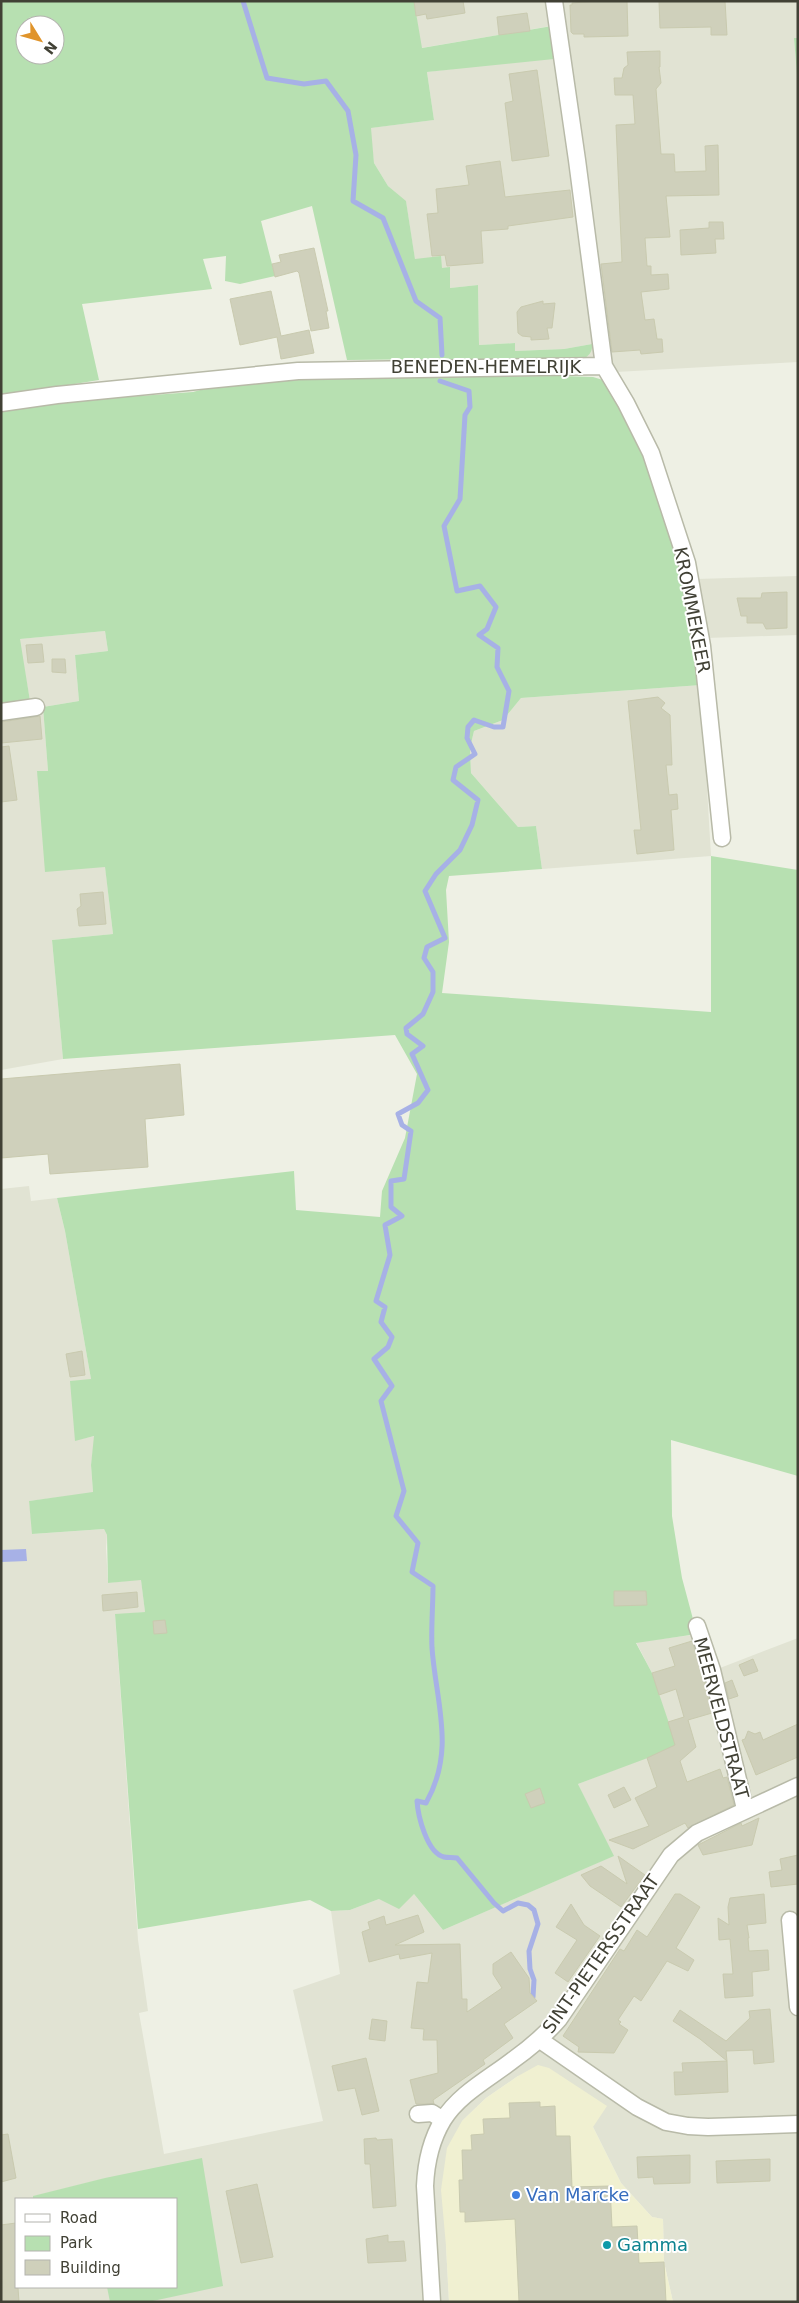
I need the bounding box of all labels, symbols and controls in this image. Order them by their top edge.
north arrow [15,15,65,65]
text: N [40,38,60,57]
street label: BENEDEN-HEMELRIJK [391,356,582,377]
street label: KROMMEKEER [670,545,715,675]
street label: MEERVELDSTRAAT [690,1635,753,1802]
street label: SINT-PIETERSSTRAAT [538,1870,664,2037]
place label: Van Marcke [526,2184,629,2205]
marker: Van Marcke [510,2189,522,2201]
legend [15,2198,178,2288]
text: Road [60,2209,98,2227]
text: Park [60,2234,93,2252]
place label: Gamma [617,2234,688,2255]
marker: Gamma [601,2239,613,2251]
text: Building [60,2259,121,2277]

